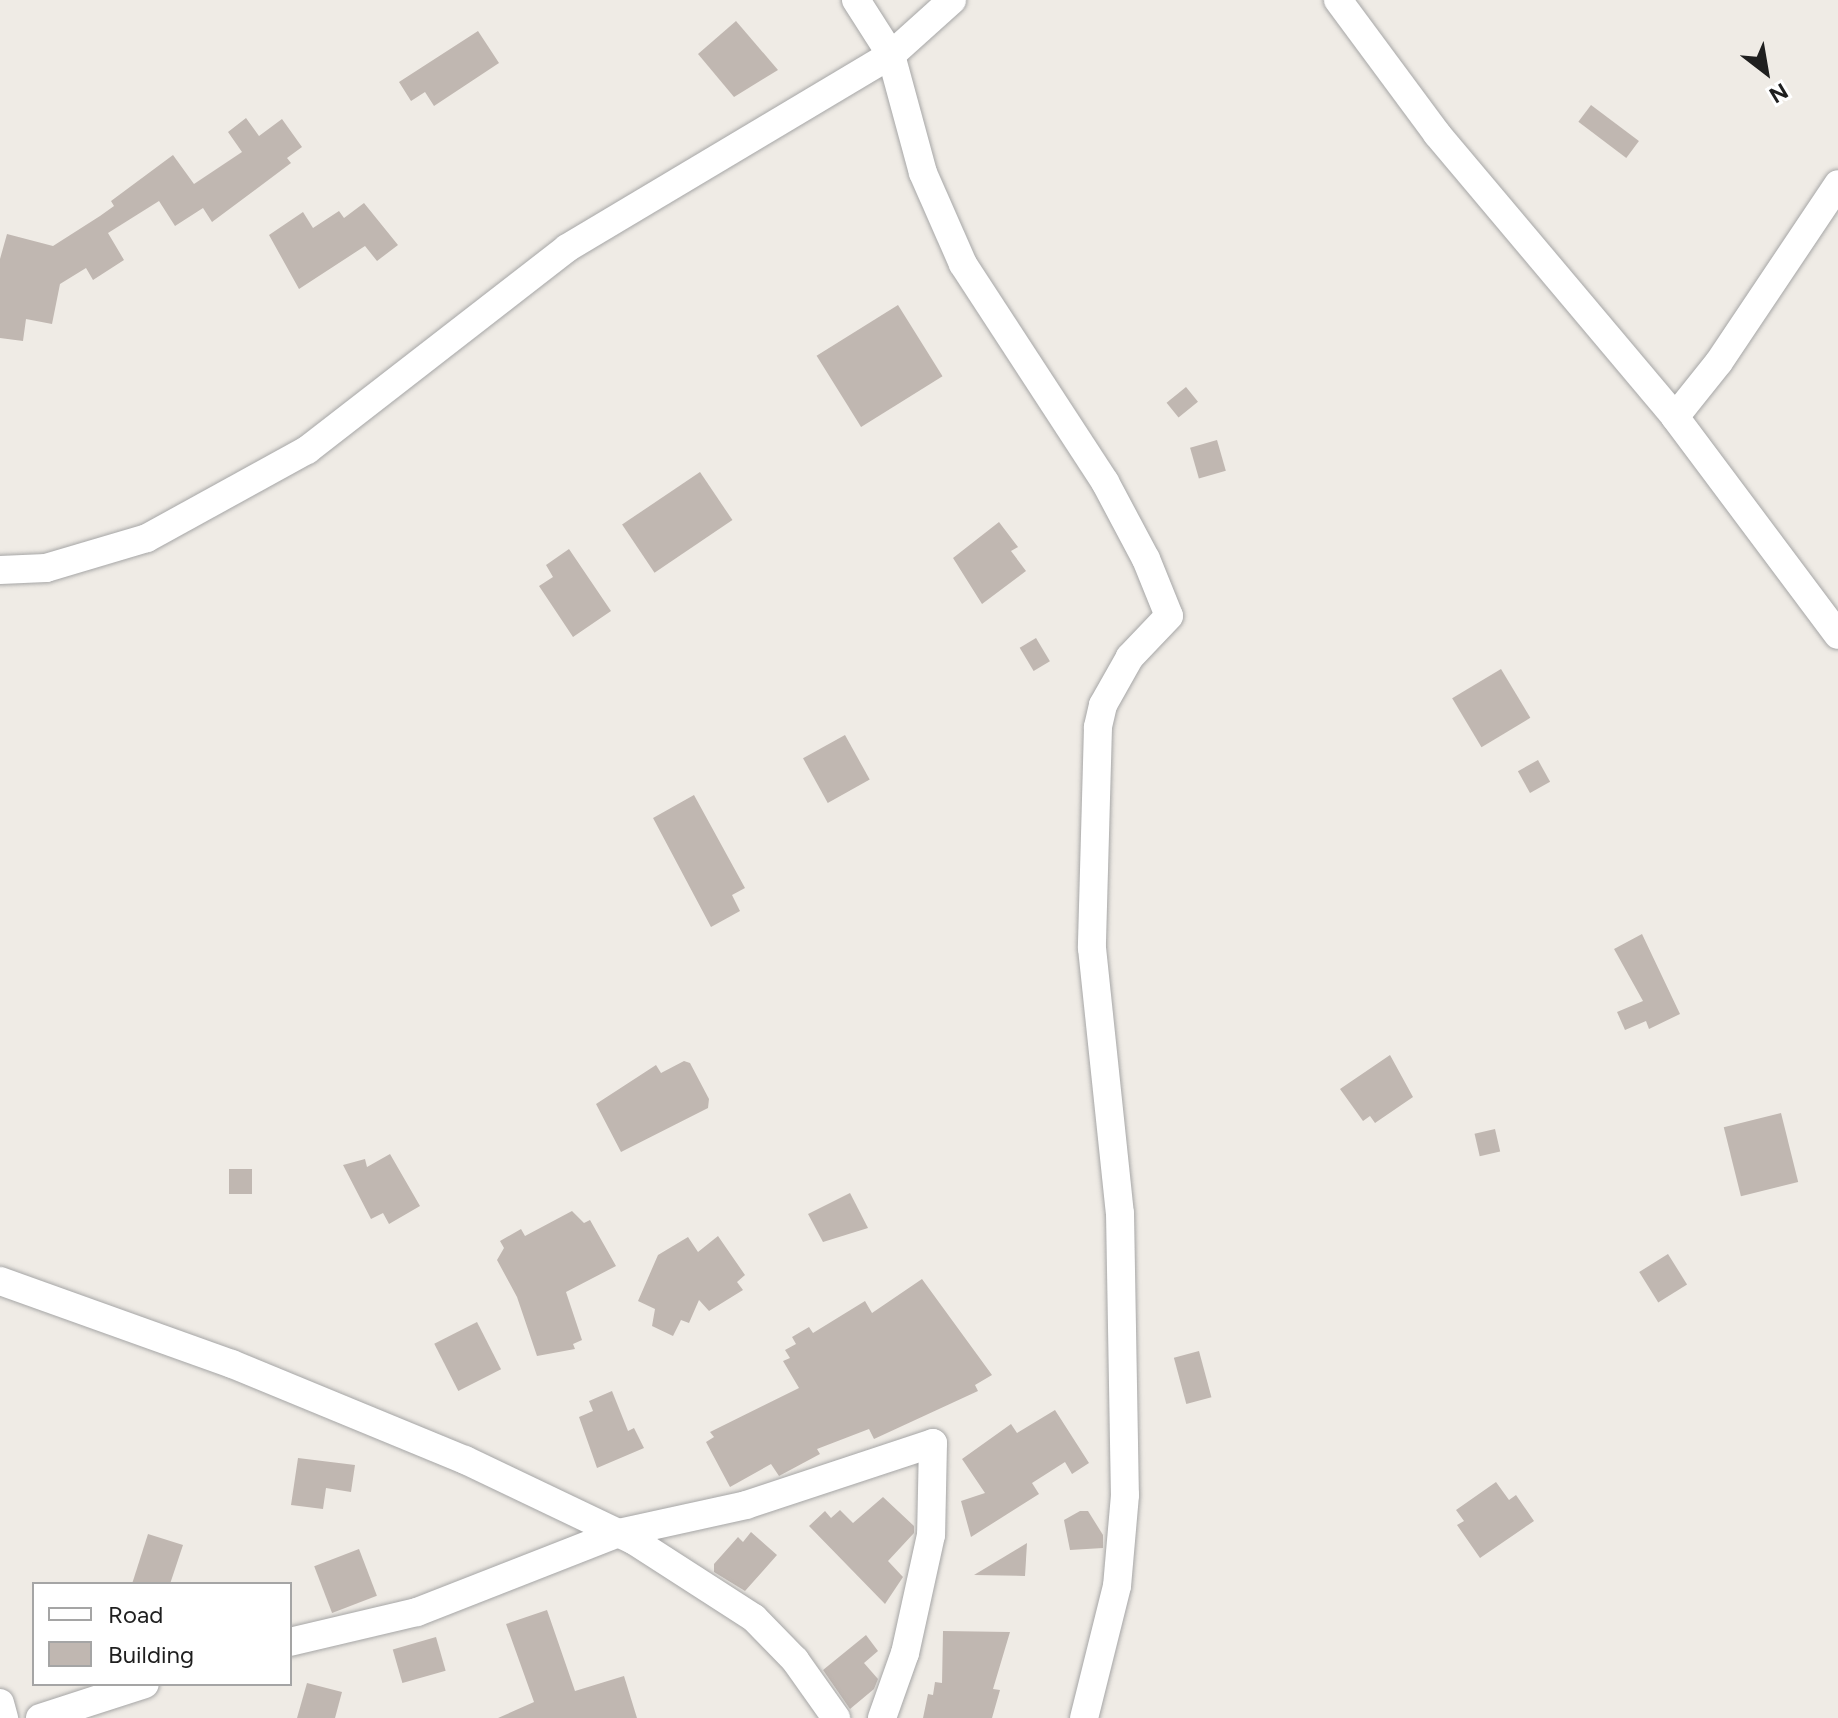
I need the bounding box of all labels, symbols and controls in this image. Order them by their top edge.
north arrow [1726,32,1806,112]
text: N [1764,77,1793,109]
legend [32,1582,292,1686]
text: Road [108,1600,163,1629]
text: Building [108,1640,194,1669]

